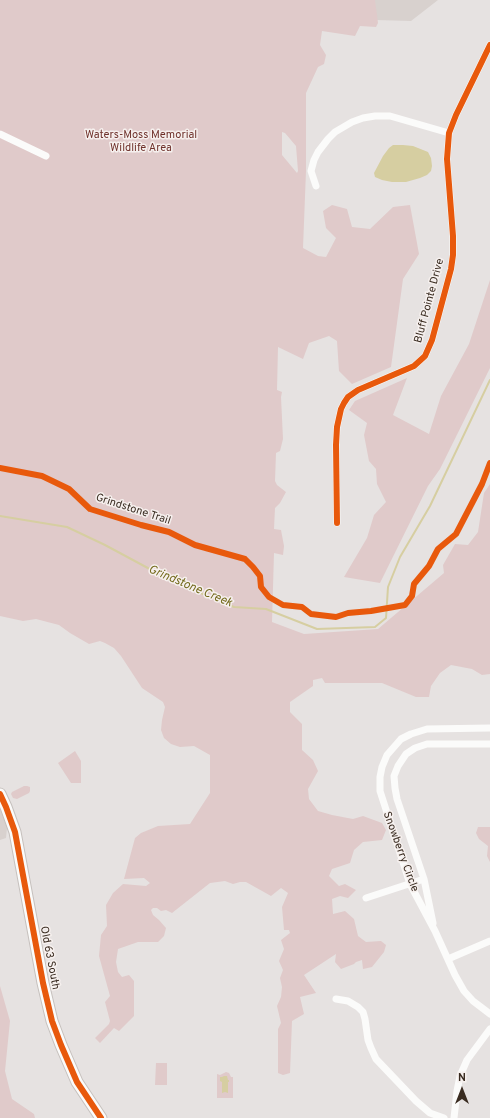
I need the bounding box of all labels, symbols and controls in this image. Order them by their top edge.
park label: Waters-Moss Memorial Wildlife Area [85,129,197,155]
street label: Bluff Pointe Drive [412,257,448,345]
street label: Grindstone Trail [94,492,172,528]
water label: Grindstone Creek [146,563,234,611]
street label: Snowberry Circle [379,810,421,894]
street label: Old 63 South [36,925,62,991]
north arrow [442,1070,482,1110]
text: N [458,1071,466,1085]

